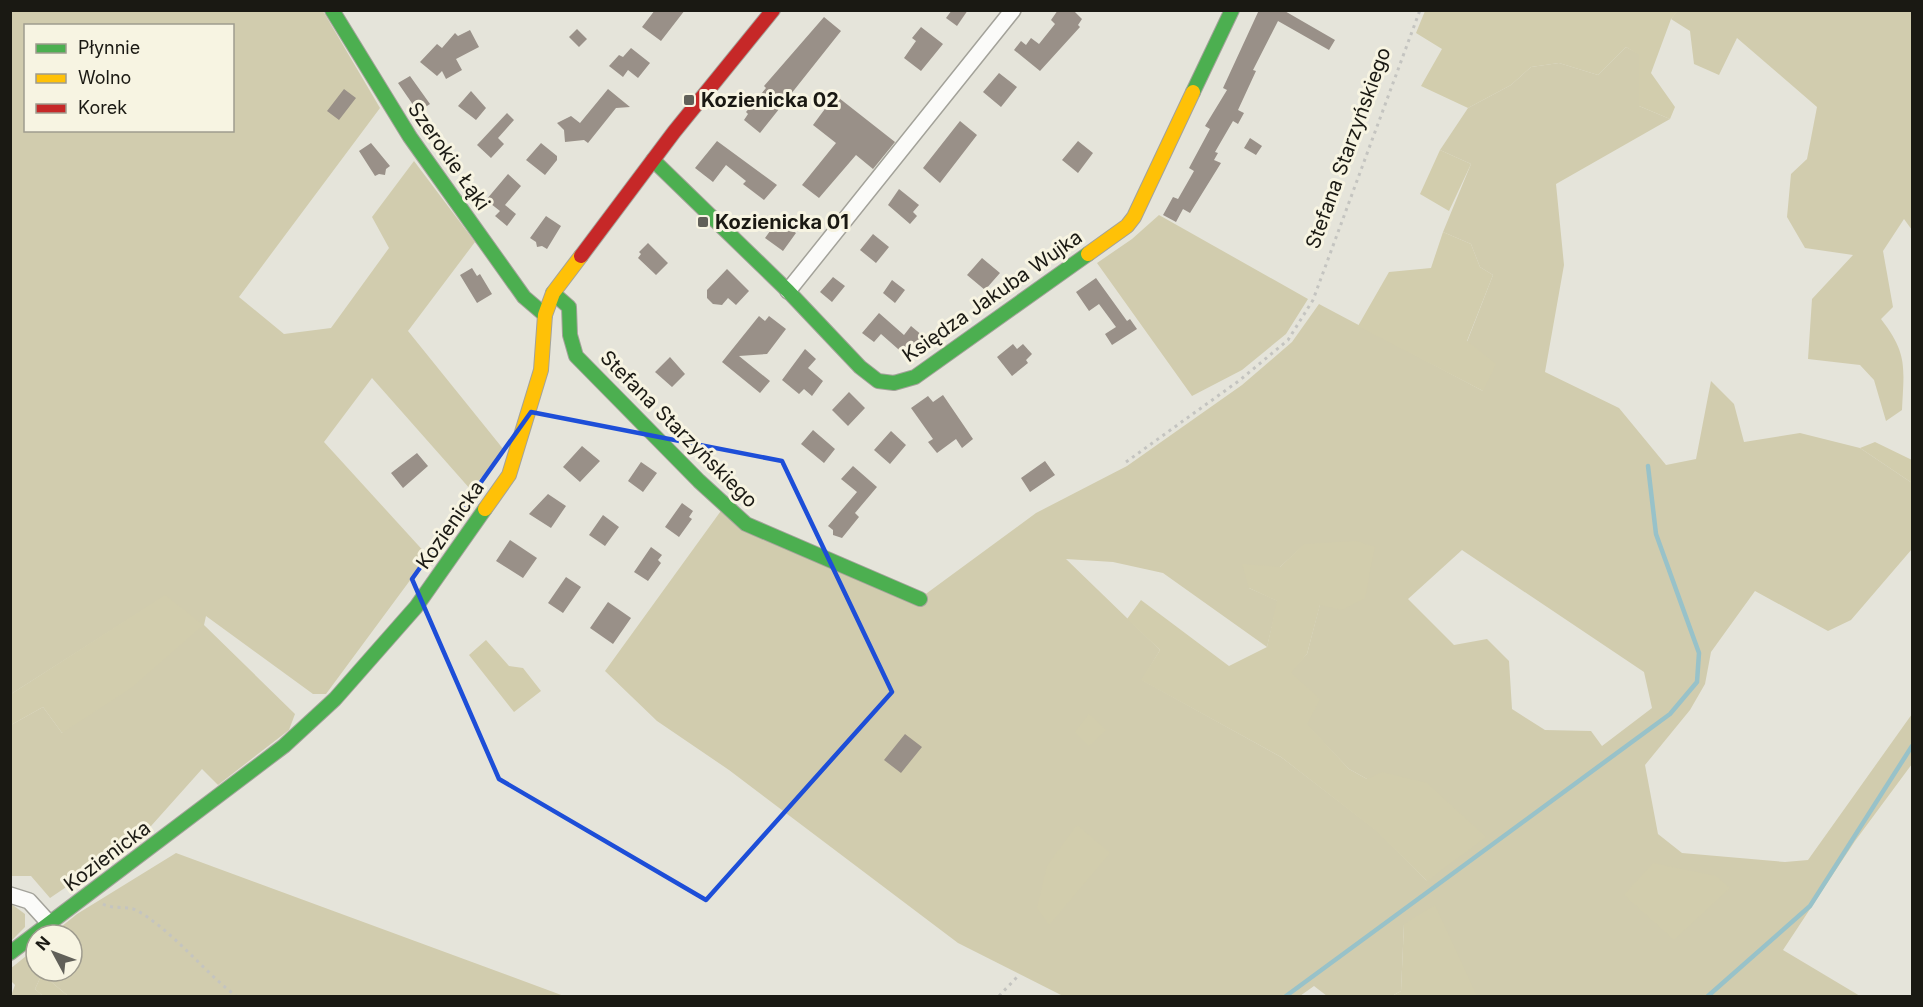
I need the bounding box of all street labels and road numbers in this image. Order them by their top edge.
street label: Stefana Starzyńskiego [1300,44,1396,252]
street label: Szerokie Łąki [403,97,495,215]
street label: Księdza Jakuba Wujka [897,225,1087,367]
street label: Stefana Starzyńskiego [595,345,763,513]
street label: Kozienicka [411,476,489,574]
street label: Kozienicka [59,816,155,896]

